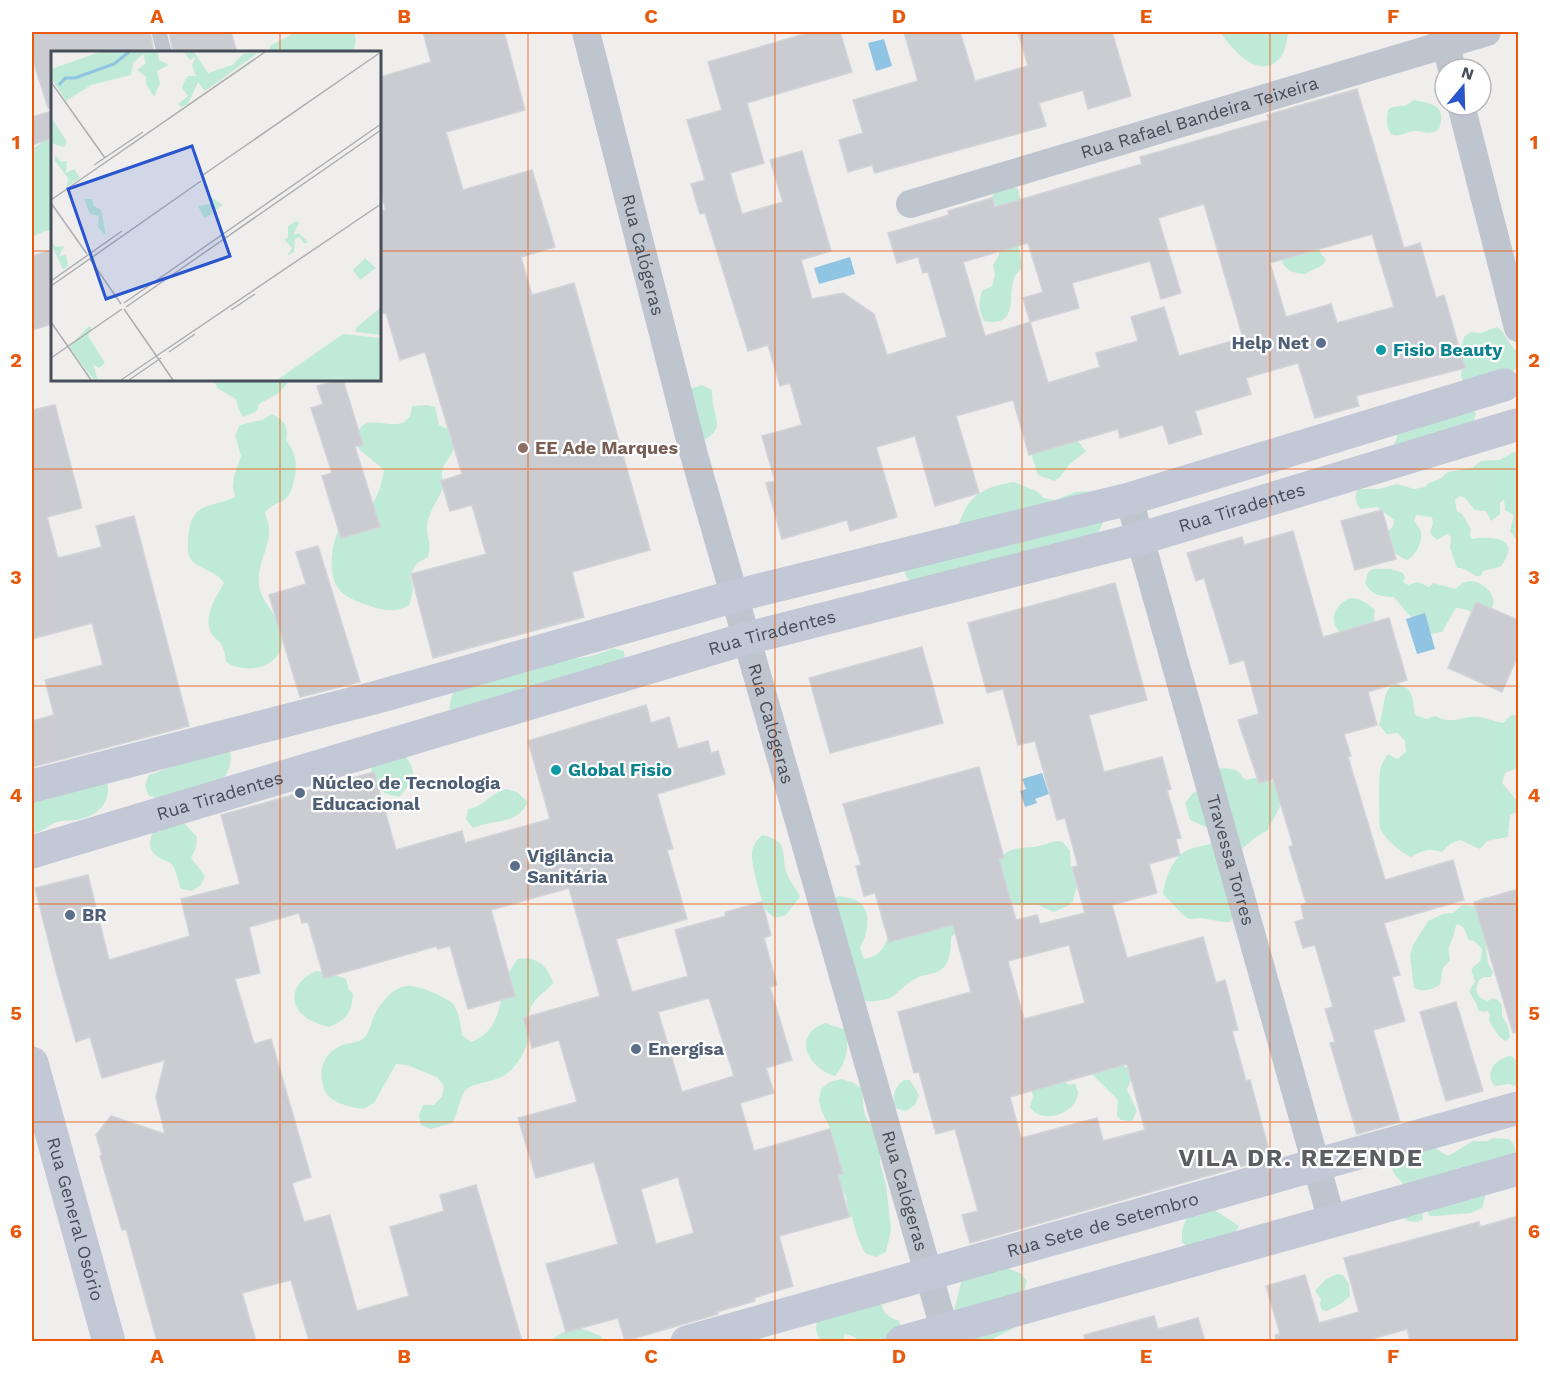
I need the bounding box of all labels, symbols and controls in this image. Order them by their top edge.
text: A [150,4,164,28]
text: B [397,4,411,28]
text: C [644,4,658,28]
text: D [892,4,906,28]
text: E [1140,4,1152,28]
text: F [1387,4,1399,28]
inset map [51,51,381,381]
north arrow [1433,57,1493,117]
text: N [1459,62,1476,84]
street label: Rua Rafael Bandeira Teixeira [1078,72,1321,163]
text: 1 [12,130,20,154]
text: 1 [1530,130,1538,154]
street label: Rua Calógeras [618,192,669,318]
place label: Help Net [1231,332,1309,353]
marker: Help Net [1314,336,1328,350]
place label: Fisio Beauty [1393,339,1503,360]
marker: Fisio Beauty [1374,343,1388,357]
text: 2 [10,348,22,372]
text: 2 [1528,348,1540,372]
place label: EE Ade Marques [535,437,678,458]
marker: EE Ade Marques [516,441,530,455]
street label: Rua Tiradentes [1176,478,1307,536]
text: 3 [10,565,22,589]
text: 3 [1528,565,1540,589]
street label: Rua Tiradentes [706,605,838,659]
street label: Rua Calógeras [744,661,799,786]
place label: Global Fisio [568,759,672,780]
marker: Global Fisio [549,763,563,777]
street label: Rua Tiradentes [154,767,285,824]
place label: Núcleo de Tecnologia Educacional [312,772,501,814]
text: 4 [10,783,23,807]
text: 4 [1528,783,1541,807]
marker: Núcleo de Tecnologia Educacional [293,786,307,800]
street label: Travessa Torres [1203,792,1259,928]
place label: Vigilância Sanitária [527,845,614,887]
marker: Vigilância Sanitária [508,859,522,873]
place label: BR [82,904,107,925]
marker: BR [63,908,77,922]
text: 5 [10,1001,22,1025]
text: 5 [1528,1001,1540,1025]
place label: Energisa [648,1038,724,1059]
marker: Energisa [629,1042,643,1056]
street label: Rua Calógeras [878,1128,932,1253]
street label: Rua General Osório [43,1135,108,1303]
district label: VILA DR. REZENDE [1178,1144,1424,1172]
street label: Rua Sete de Setembro [1004,1187,1201,1261]
text: 6 [10,1219,22,1243]
text: 6 [1528,1219,1540,1243]
text: A [150,1344,164,1368]
text: B [397,1344,411,1368]
text: C [644,1344,658,1368]
text: D [892,1344,906,1368]
text: E [1140,1344,1152,1368]
text: F [1387,1344,1399,1368]

